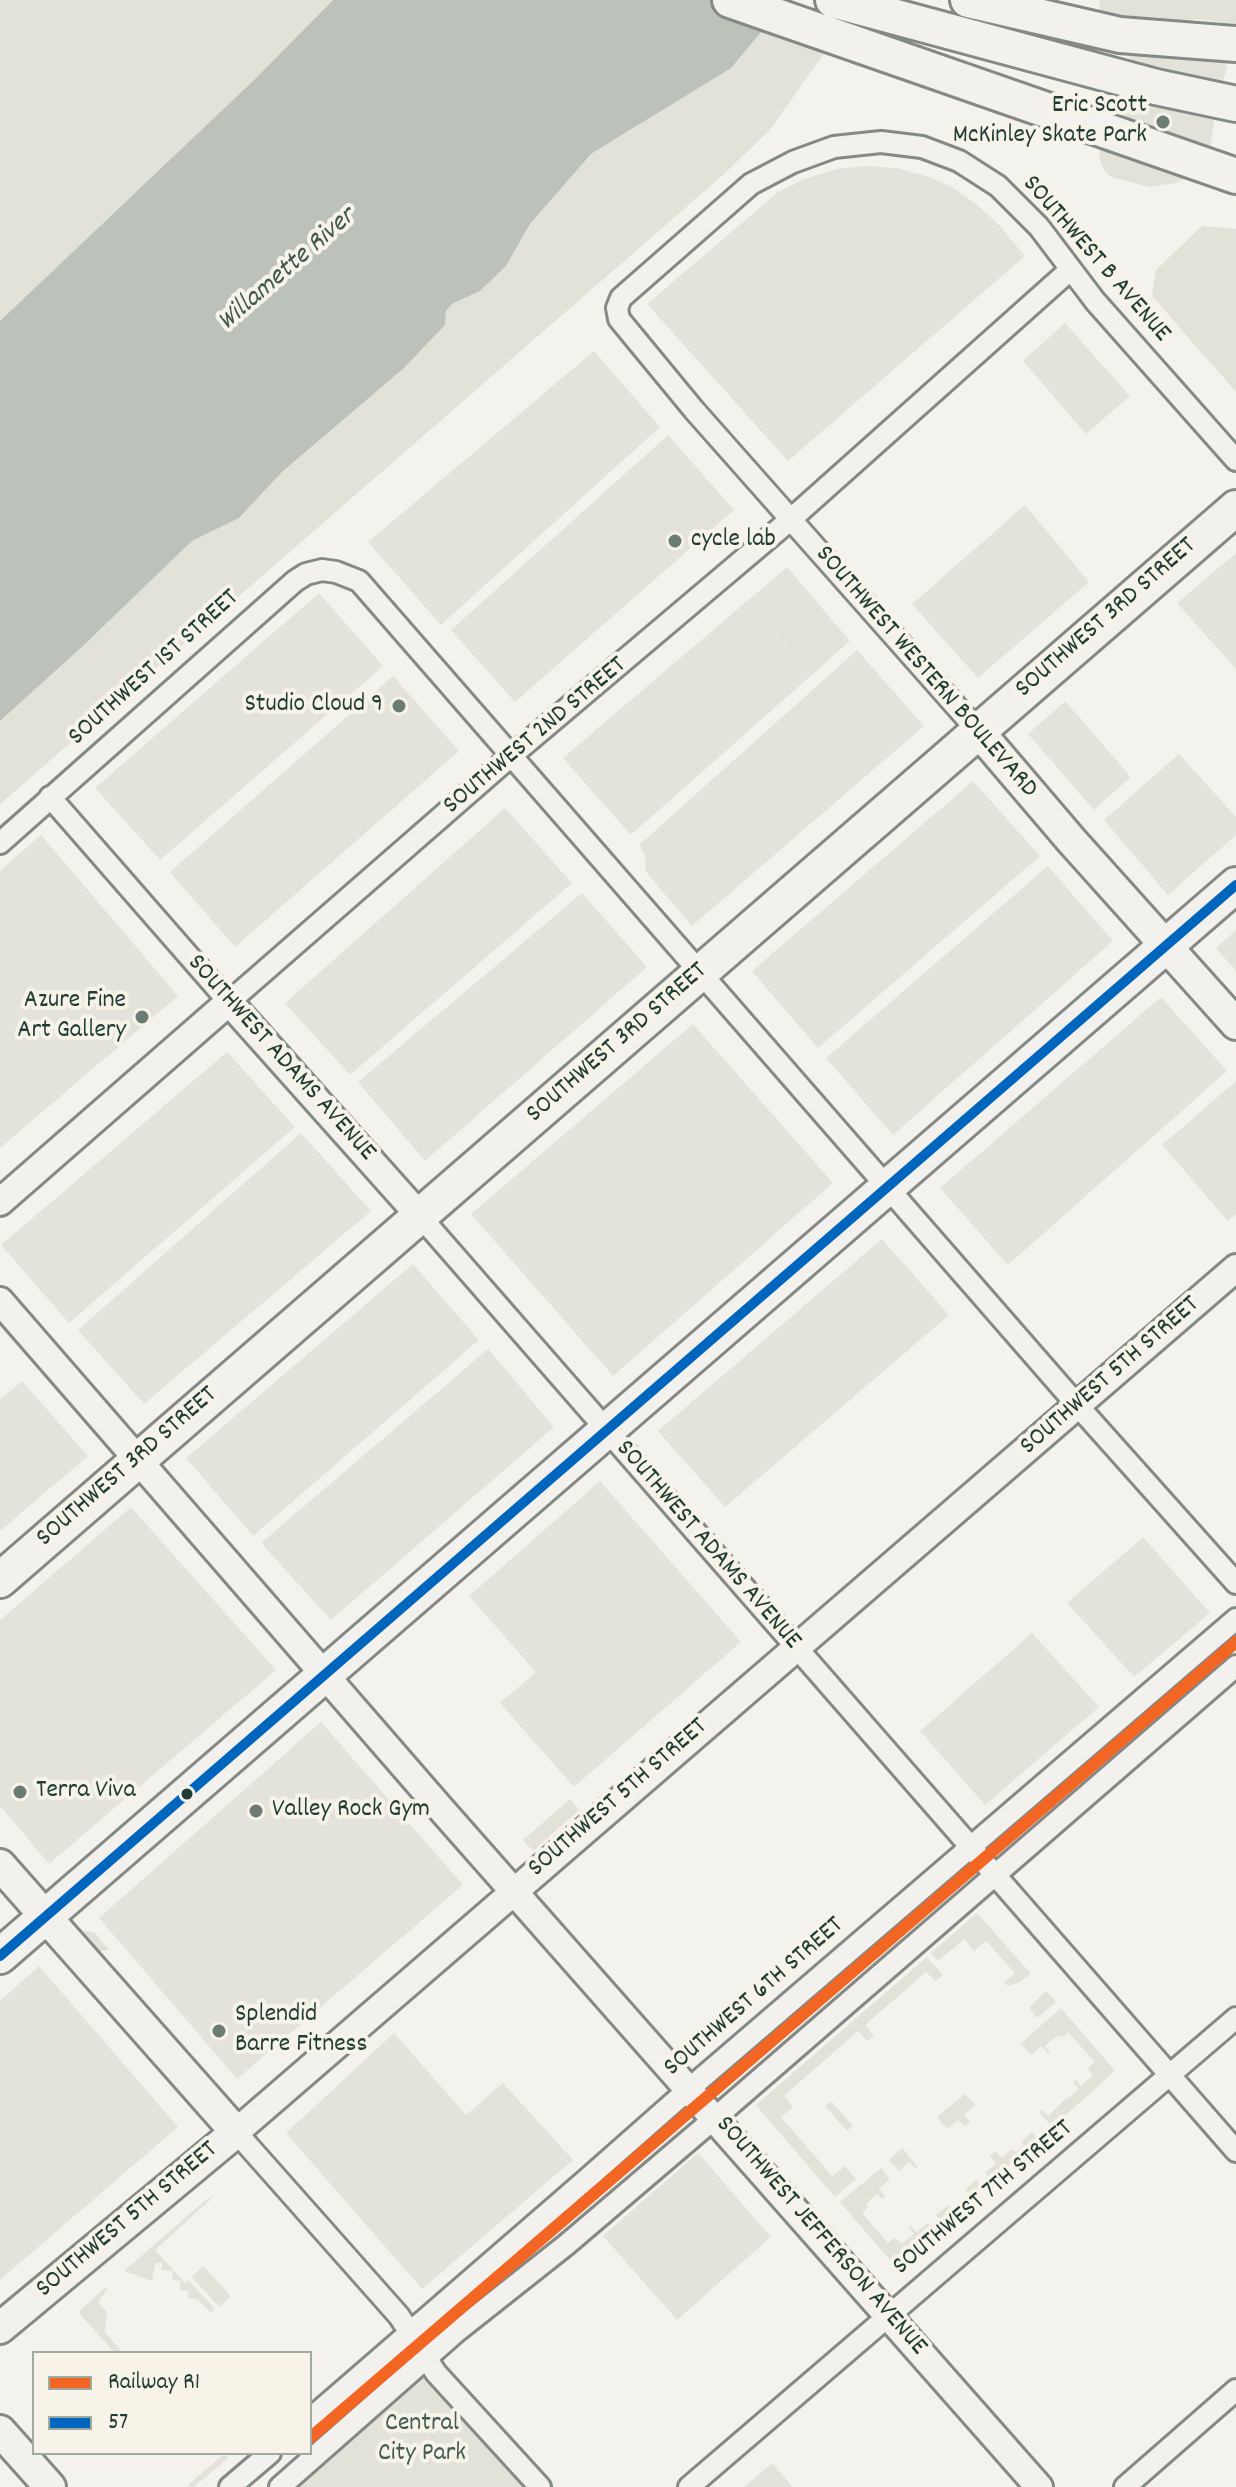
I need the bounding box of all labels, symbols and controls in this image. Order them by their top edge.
place label: Eric Scott McKinley Skate Park [953,91,1147,152]
marker: Eric Scott McKinley Skate Park [1154,113,1172,131]
street label: SOUTHWEST B AVENUE [1014,170,1176,350]
water label: Willamette River [212,202,364,340]
place label: cycle lab [691,525,776,557]
marker: cycle lab [666,532,684,550]
street label: SOUTHWEST 3RD STREET [1010,532,1204,706]
street label: SOUTHWEST WESTERN BOULEVARD [807,540,1043,806]
street label: SOUTHWEST 1ST STREET [63,584,247,754]
street label: SOUTHWEST 2ND STREET [438,651,634,823]
place label: Studio Cloud 9 [244,690,383,722]
marker: Studio Cloud 9 [390,697,408,715]
street label: SOUTHWEST ADAMS AVENUE [179,949,381,1169]
street label: SOUTHWEST 3RD STREET [521,957,715,1131]
place label: Azure Fine Art Gallery [17,986,126,1048]
marker: Azure Fine Art Gallery [133,1008,151,1026]
street label: SOUTHWEST 5TH STREET [1015,1291,1207,1463]
street label: SOUTHWEST 3RD STREET [31,1381,225,1555]
street label: SOUTHWEST ADAMS AVENUE [608,1435,806,1657]
street label: SOUTHWEST 5TH STREET [523,1713,715,1885]
place label: Terra Viva [36,1776,136,1808]
marker: Terra Viva [11,1783,29,1801]
unlabelled marker [179,1786,195,1802]
place label: Valley Rock Gym [272,1795,430,1827]
marker: Valley Rock Gym [247,1802,265,1820]
street label: SOUTHWEST 6TH STREET [659,1911,851,2085]
place label: Splendid Barre Fitness [235,2000,367,2062]
marker: Splendid Barre Fitness [210,2022,228,2040]
street label: SOUTHWEST JEFFERSON AVENUE [708,2111,932,2363]
street label: SOUTHWEST 7TH STREET [888,2115,1080,2283]
street label: SOUTHWEST 5TH STREET [31,2136,225,2306]
legend [32,2351,312,2455]
text: Railway R1 [108,2366,200,2400]
text: 57 [108,2406,128,2440]
park label: Central City Park [378,2409,466,2470]

